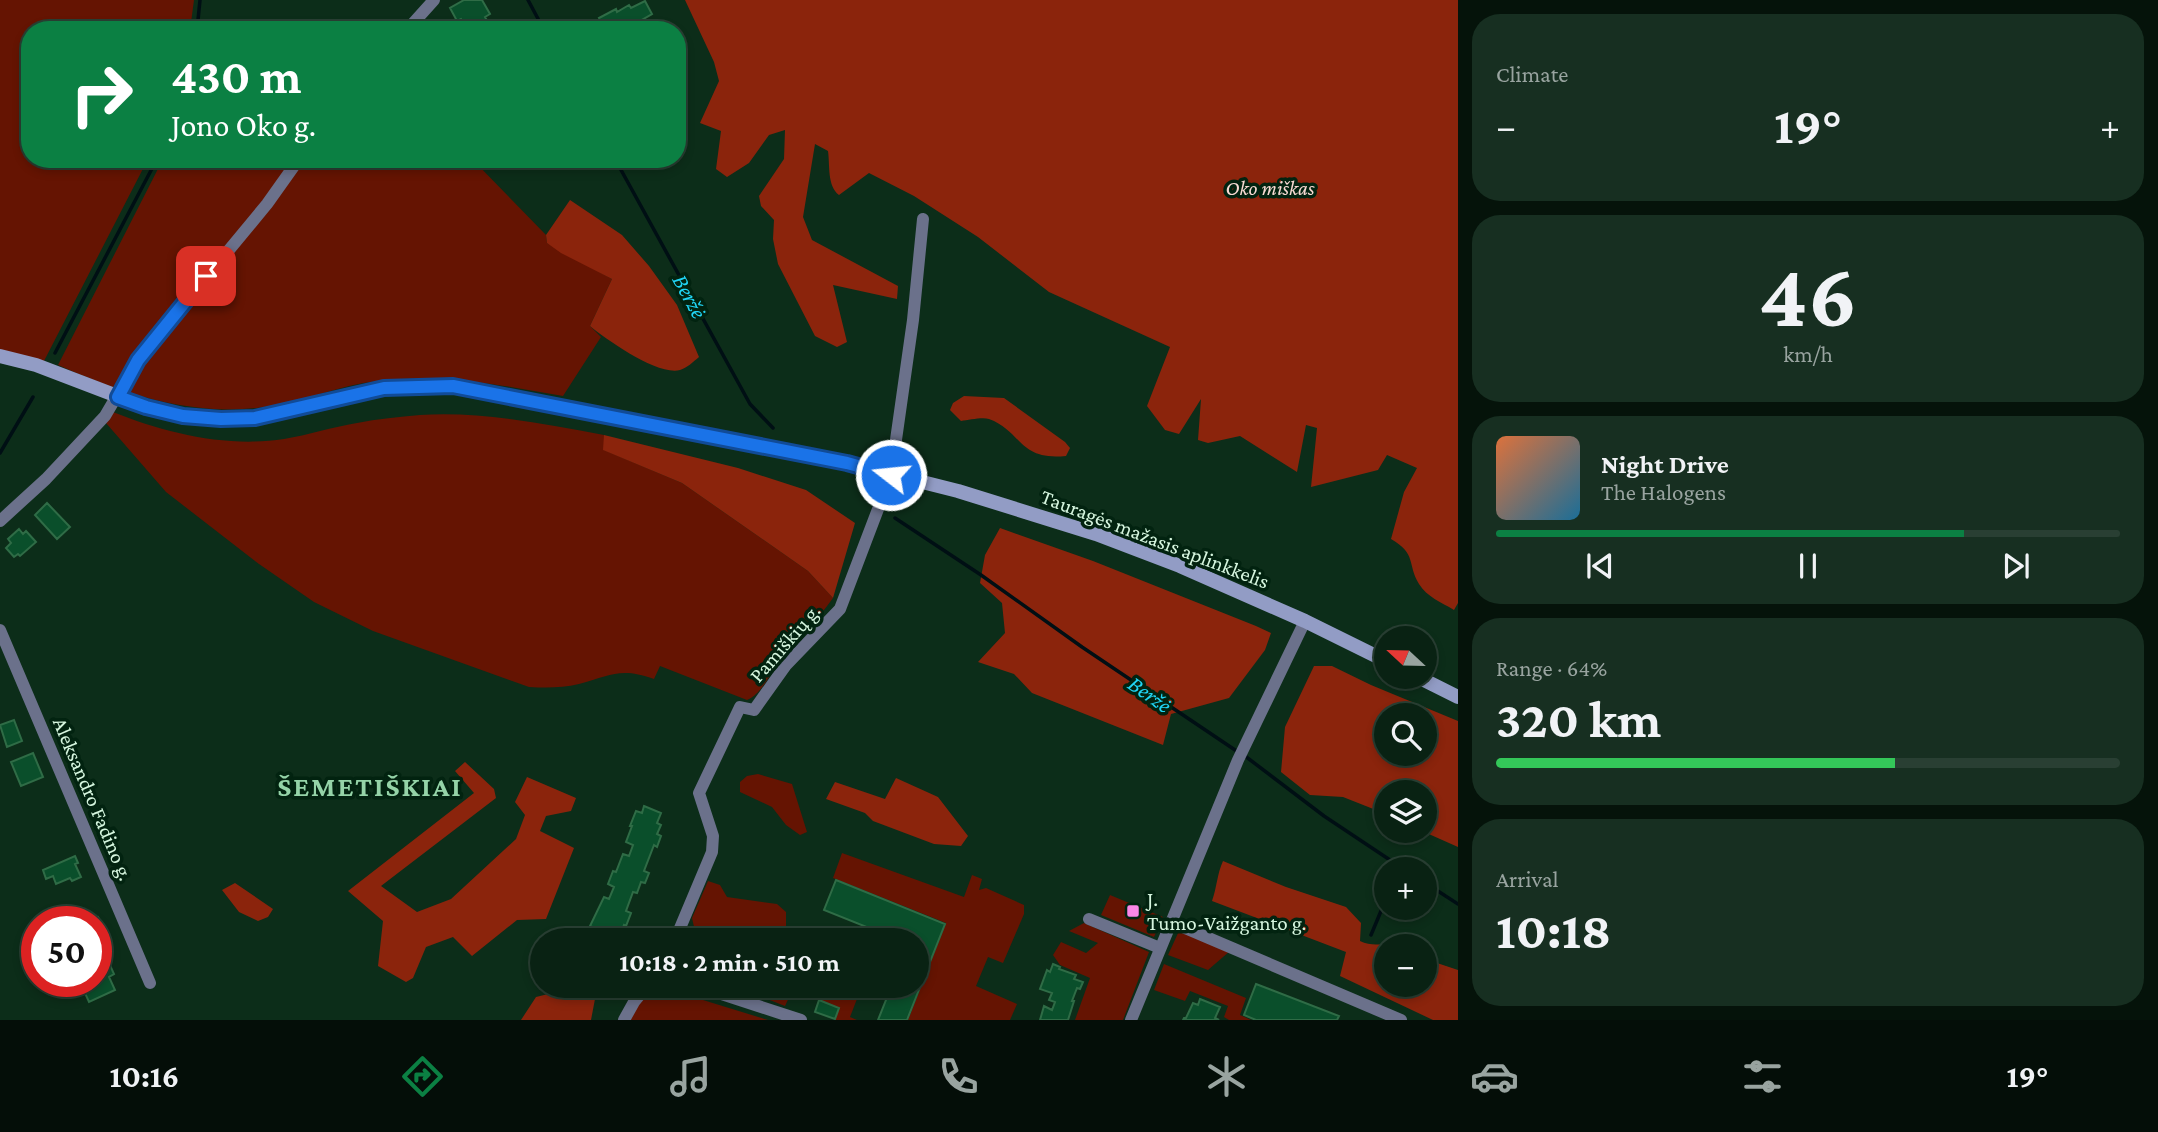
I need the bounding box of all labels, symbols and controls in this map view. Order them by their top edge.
icon: right [56,49,147,140]
text: 430 m [171,49,302,104]
text: Climate [1496,61,1568,87]
text: 19° [1774,96,1842,154]
text: − [1496,105,1516,147]
text: + [2100,105,2120,147]
text: Jono Oko g. [171,107,316,143]
park label: Oko miškas [1226,176,1315,200]
text: 46 [1759,244,1857,346]
pin [176,246,236,306]
icon: arrive [187,257,225,295]
water label: Beržė [667,269,713,323]
text: km/h [1783,341,1833,367]
position arrow [854,438,928,512]
text: Night Drive [1601,450,1729,479]
text: The Halogens [1601,479,1726,505]
street label: Tauragės mažasis aplinkkelis [1038,484,1272,594]
icon: previous [1581,547,1619,585]
icon: pause [1789,547,1827,585]
icon: next [1997,547,2035,585]
street label: Pamiškių g. [745,599,825,687]
north arrow [1374,626,1437,690]
map controls [1374,626,1437,997]
text: Range · 64% [1496,655,1607,681]
water label: Beržė [1123,670,1177,718]
text: 320 km [1496,690,1661,748]
button: search [1374,703,1437,766]
street label: Aleksandro Fadino g. [48,714,138,884]
district label: ŠEMETIŠKIAI [277,771,463,802]
button: layers [1374,780,1437,843]
button: + [1374,857,1437,920]
text: Arrival [1496,866,1559,892]
place label: J. Tumo-Vaižganto g. [1145,887,1306,935]
text: 10:18 [1496,901,1611,959]
marker: J. Tumo-Vaižganto g. [1125,903,1141,919]
speed limit sign: 50 [21,906,112,997]
button: − [1374,934,1437,997]
text: 10:18 · 2 min · 510 m [619,948,840,977]
icon: directions [398,1052,447,1101]
icon: music [666,1052,715,1101]
icon: phone [934,1052,983,1101]
icon: climate [1202,1052,1251,1101]
icon: car [1470,1052,1519,1101]
icon: filters [1738,1052,1787,1101]
text: 10:16 [110,1058,179,1094]
text: 19° [2006,1058,2048,1094]

